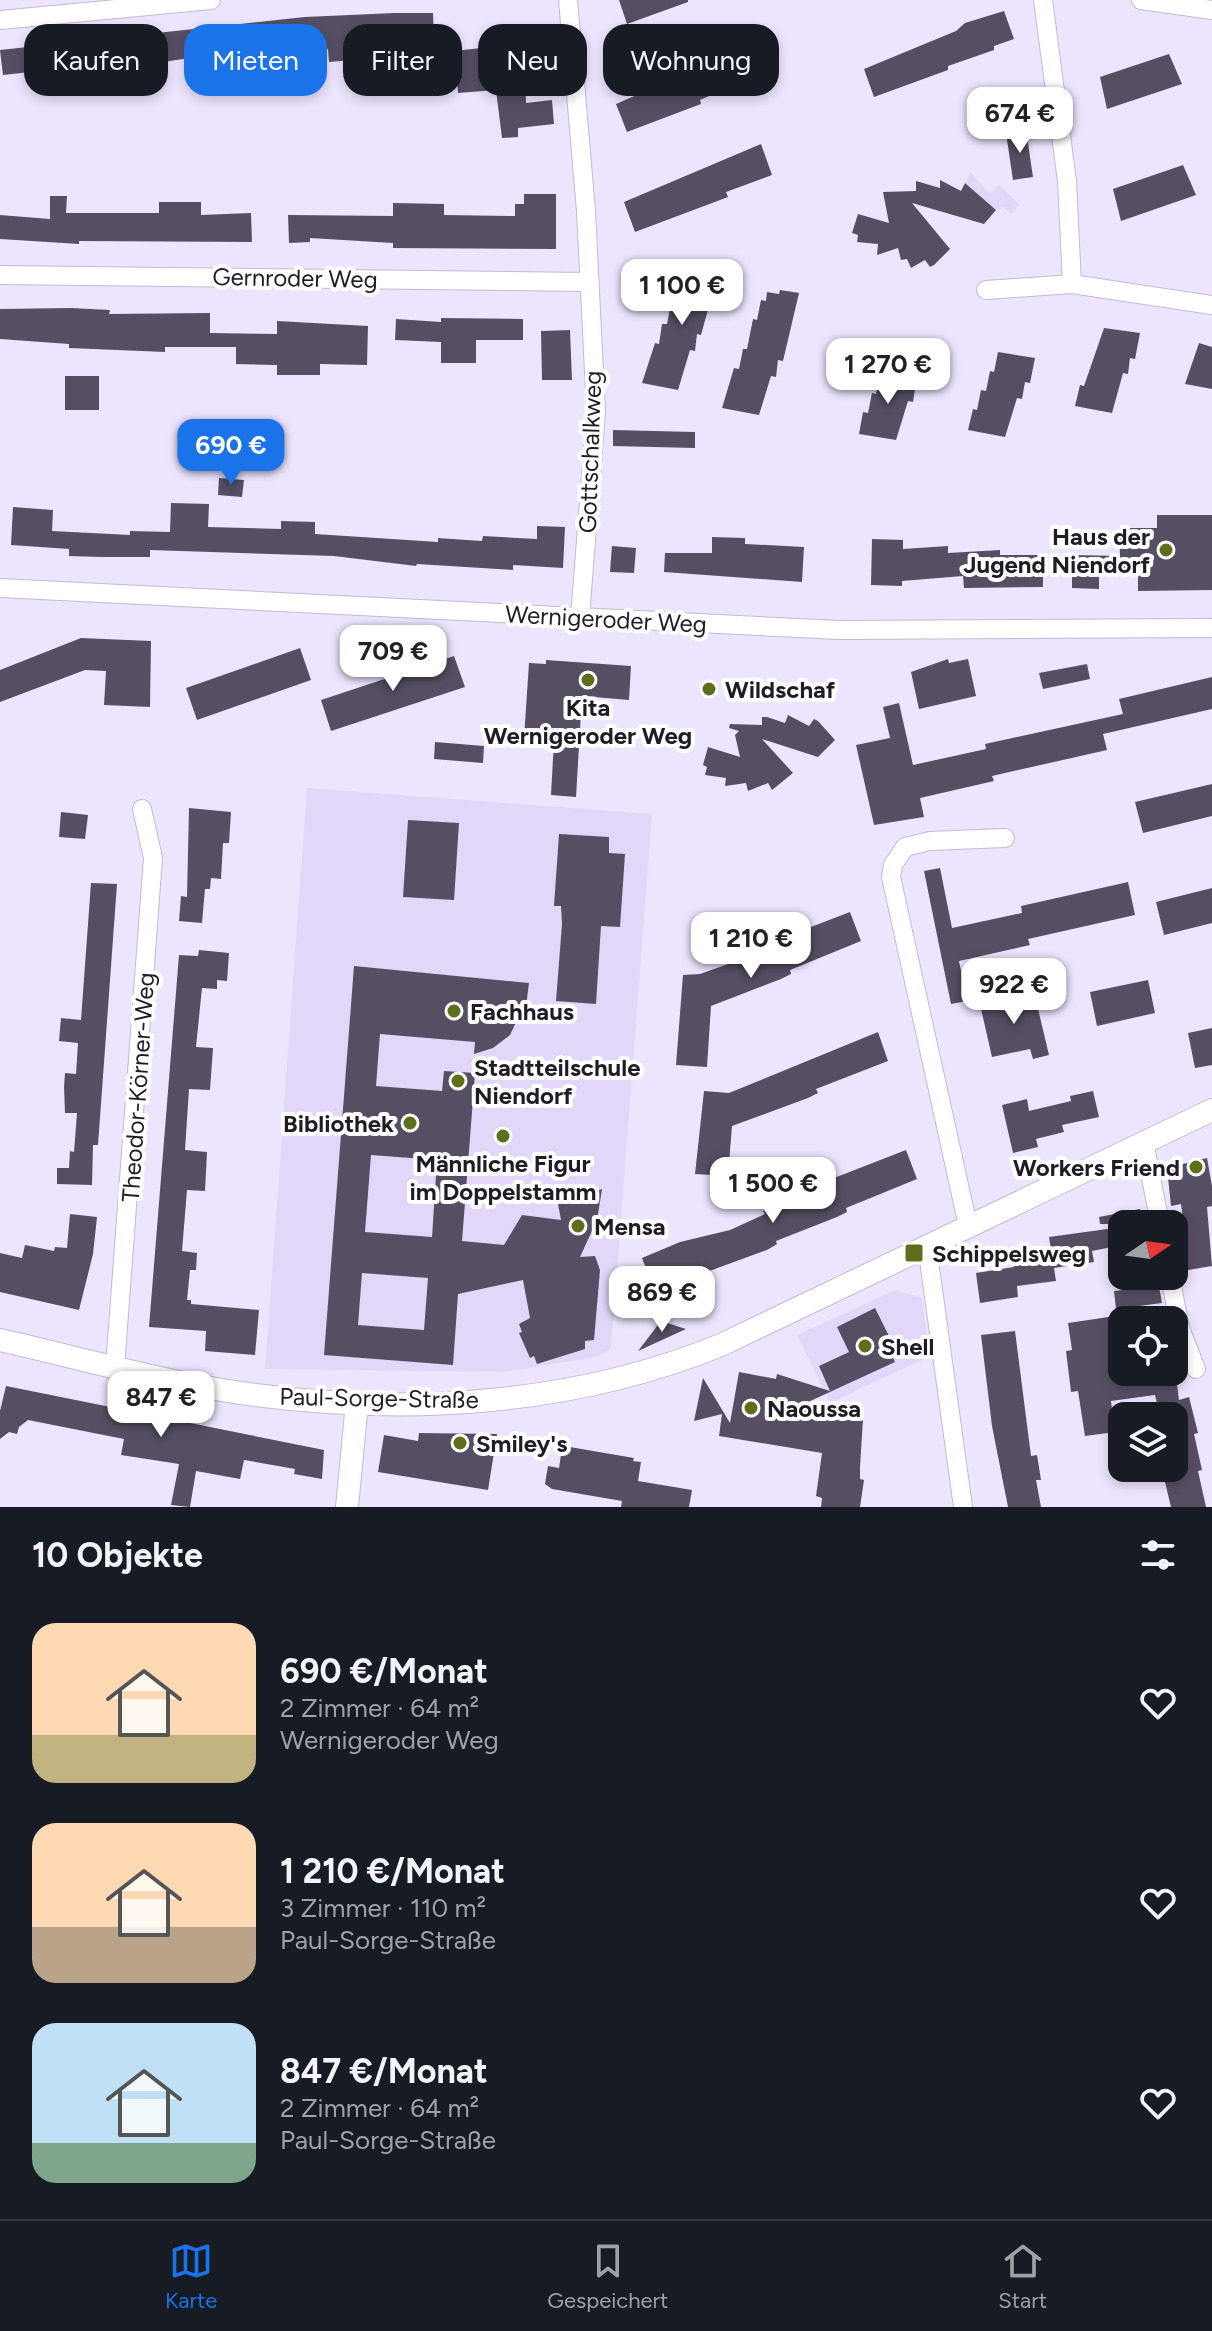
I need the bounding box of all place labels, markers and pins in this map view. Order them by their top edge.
pin: 674 € [964,87,1076,155]
pin: 1 100 € [608,259,756,327]
pin: 1 270 € [814,338,962,406]
pin: 690 € [175,419,287,487]
place label: Haus der Jugend Niendorf [963,522,1151,579]
marker: Haus der Jugend Niendorf [1157,541,1175,559]
pin: 709 € [337,625,449,693]
marker: Kita Wernigeroder Weg [579,671,597,689]
place label: Wildschaf [725,675,836,704]
marker: Wildschaf [700,680,718,698]
place label: Kita Wernigeroder Weg [484,693,692,750]
pin: 1 210 € [677,912,825,980]
pin: 922 € [958,958,1070,1026]
place label: Fachhaus [470,997,574,1026]
marker: Fachhaus [445,1002,463,1020]
place label: Stadtteilschule Niendorf [474,1053,640,1110]
marker: Stadtteilschule Niendorf [449,1072,467,1090]
place label: Bibliothek [283,1109,394,1138]
marker: Bibliothek [401,1114,419,1132]
marker: Männliche Figur im Doppelstamm [494,1127,512,1145]
place label: Männliche Figur im Doppelstamm [410,1149,596,1206]
place label: Workers Friend [1013,1153,1180,1182]
pin: 1 500 € [699,1157,847,1225]
marker: Workers Friend [1187,1158,1205,1176]
place label: Mensa [594,1212,665,1241]
marker: Mensa [569,1217,587,1235]
place label: Schippelsweg [932,1239,1086,1268]
marker: Schippelsweg [903,1242,925,1264]
pin: 869 € [606,1266,718,1334]
place label: Shell [881,1332,934,1361]
marker: Shell [856,1337,874,1355]
pin: 847 € [105,1371,217,1439]
place label: Naoussa [767,1394,861,1423]
marker: Naoussa [742,1399,760,1417]
place label: Smiley's [476,1429,567,1458]
marker: Smiley's [451,1434,469,1452]

